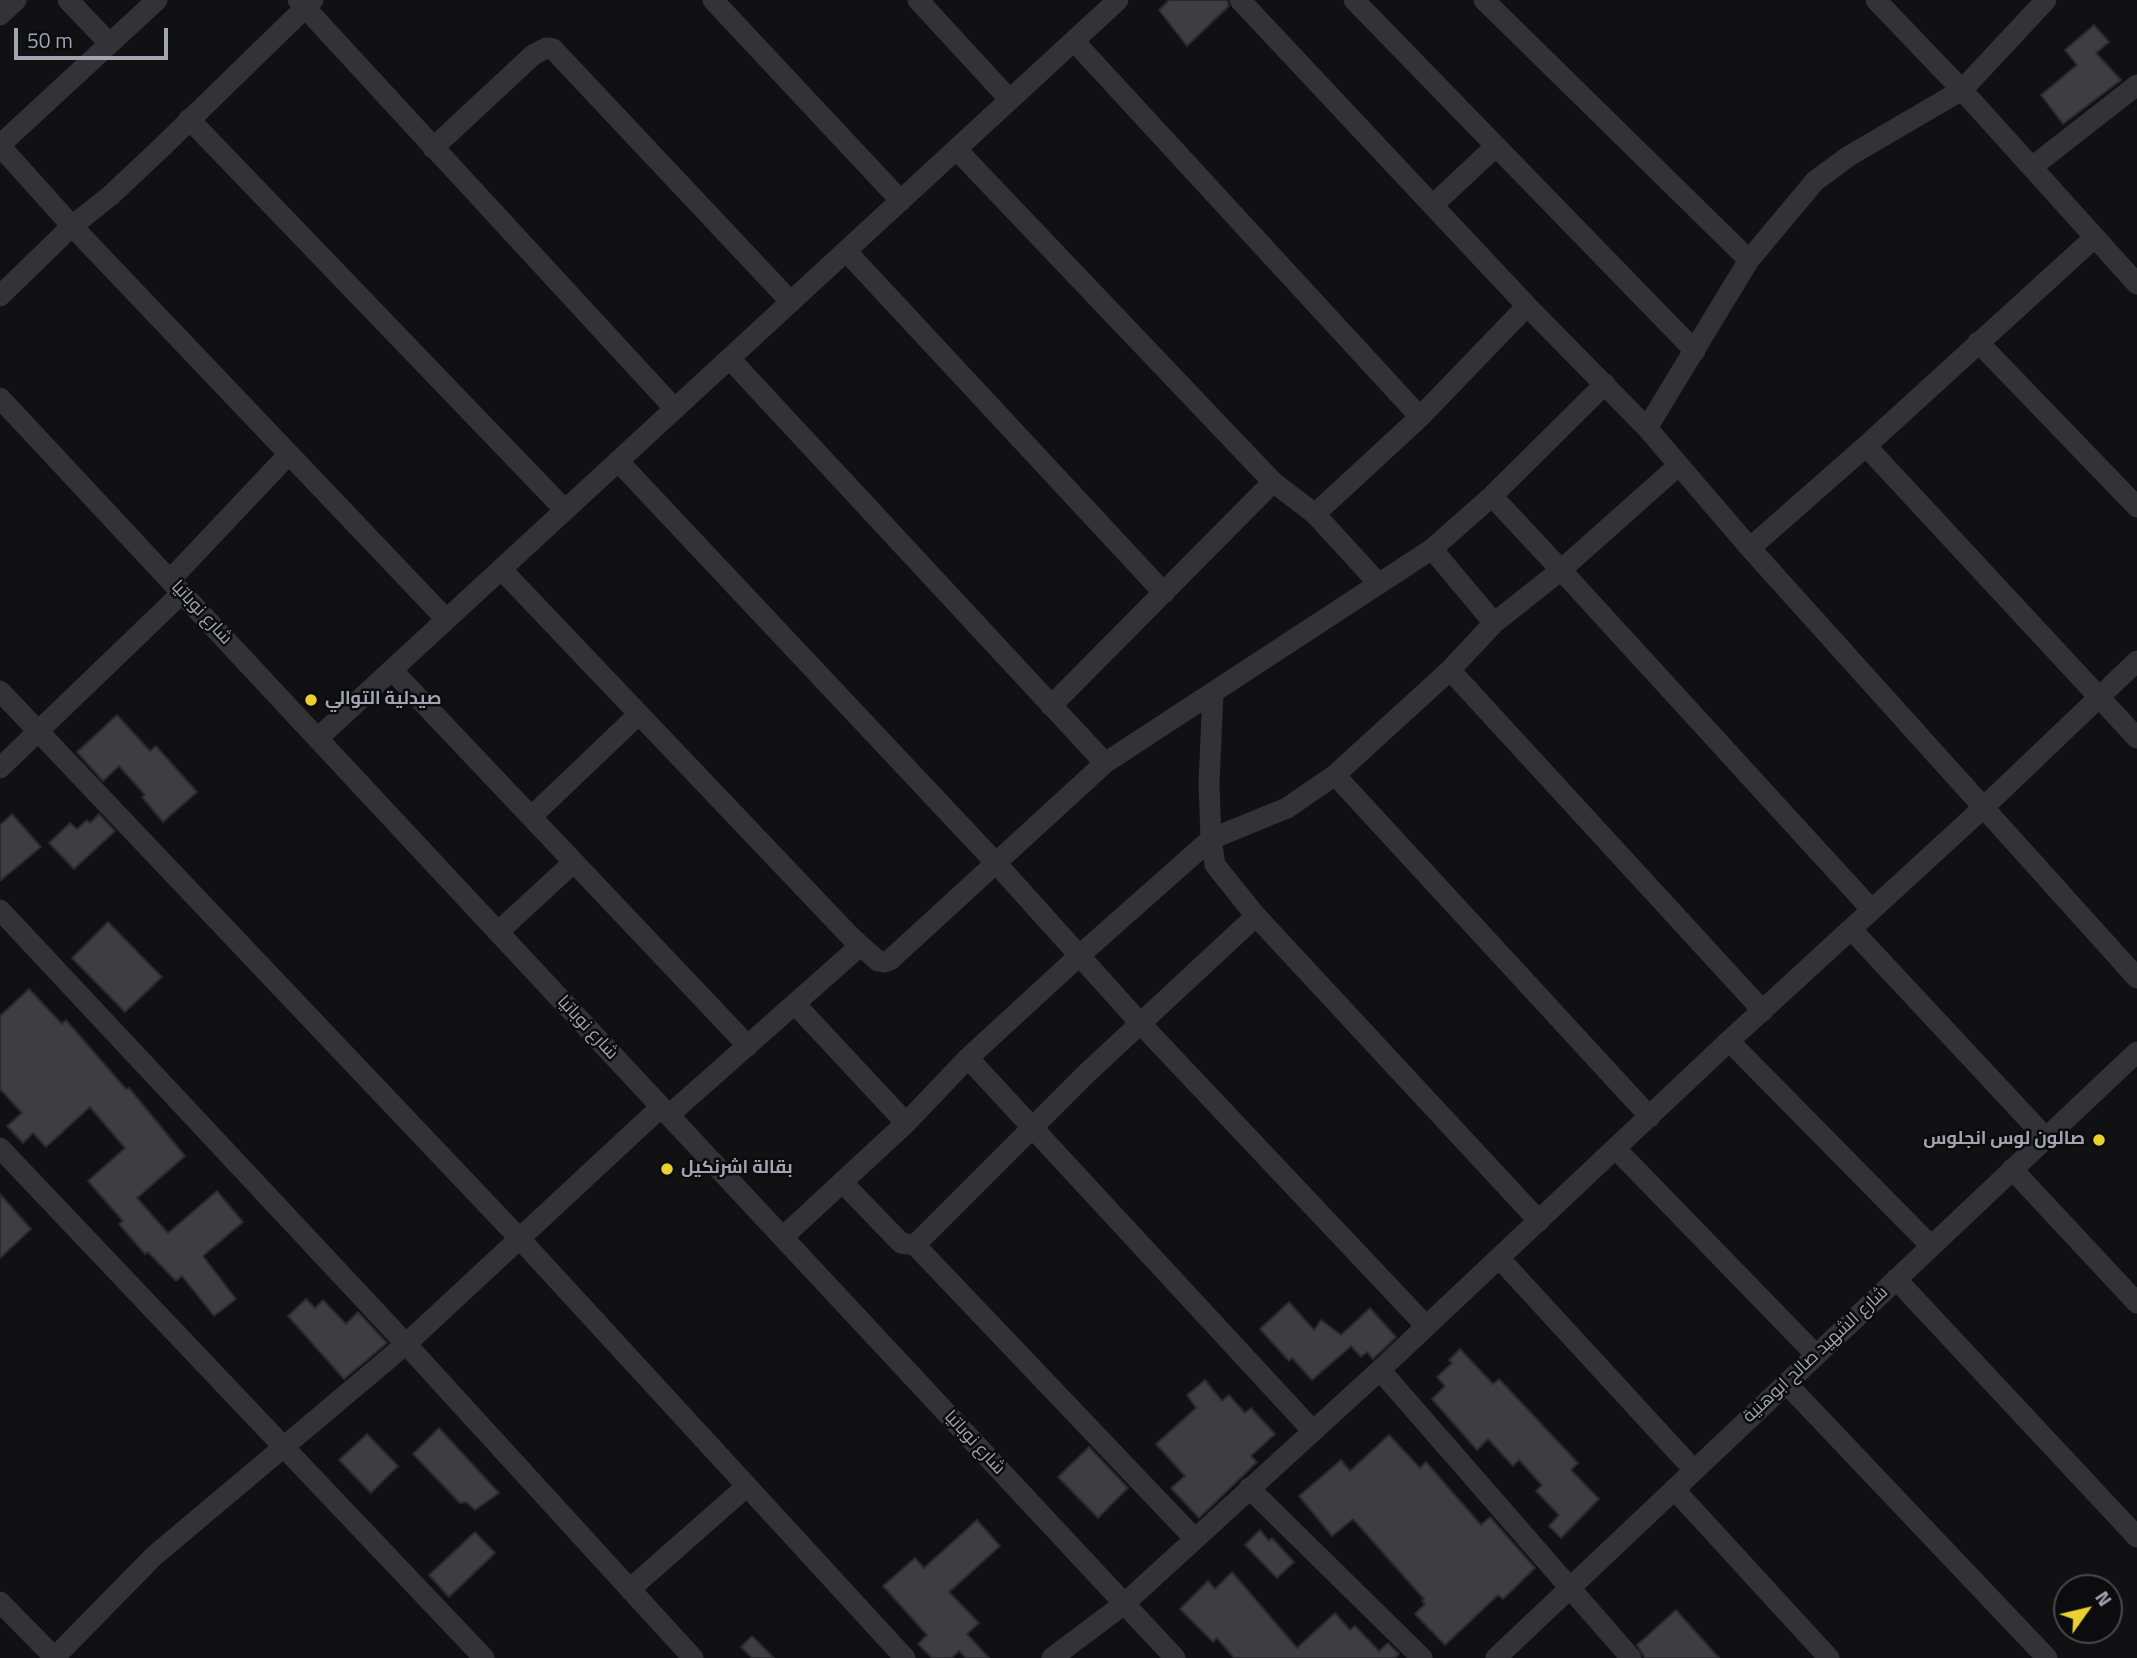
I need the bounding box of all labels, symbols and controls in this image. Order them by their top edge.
scale bar [18,14,172,58]
text: 50 m [27,24,73,56]
street label: شارع نوباتيا [166,577,236,649]
place label: صيدلية التوالي [325,689,442,711]
marker: صيدلية التوالي [303,692,319,708]
street label: شارع نوباتيا [552,992,622,1064]
place label: صالون لوس انجلوس [1923,1129,2085,1151]
marker: صالون لوس انجلوس [2091,1132,2107,1148]
place label: بقالة اشرنكيل [681,1158,793,1180]
marker: بقالة اشرنكيل [659,1161,675,1177]
street label: شارع الشهيد صالح ابوهنية [1739,1282,1893,1428]
street label: شارع نوباتيا [939,1407,1009,1479]
north arrow [2053,1574,2123,1644]
text: N [2088,1585,2120,1612]

